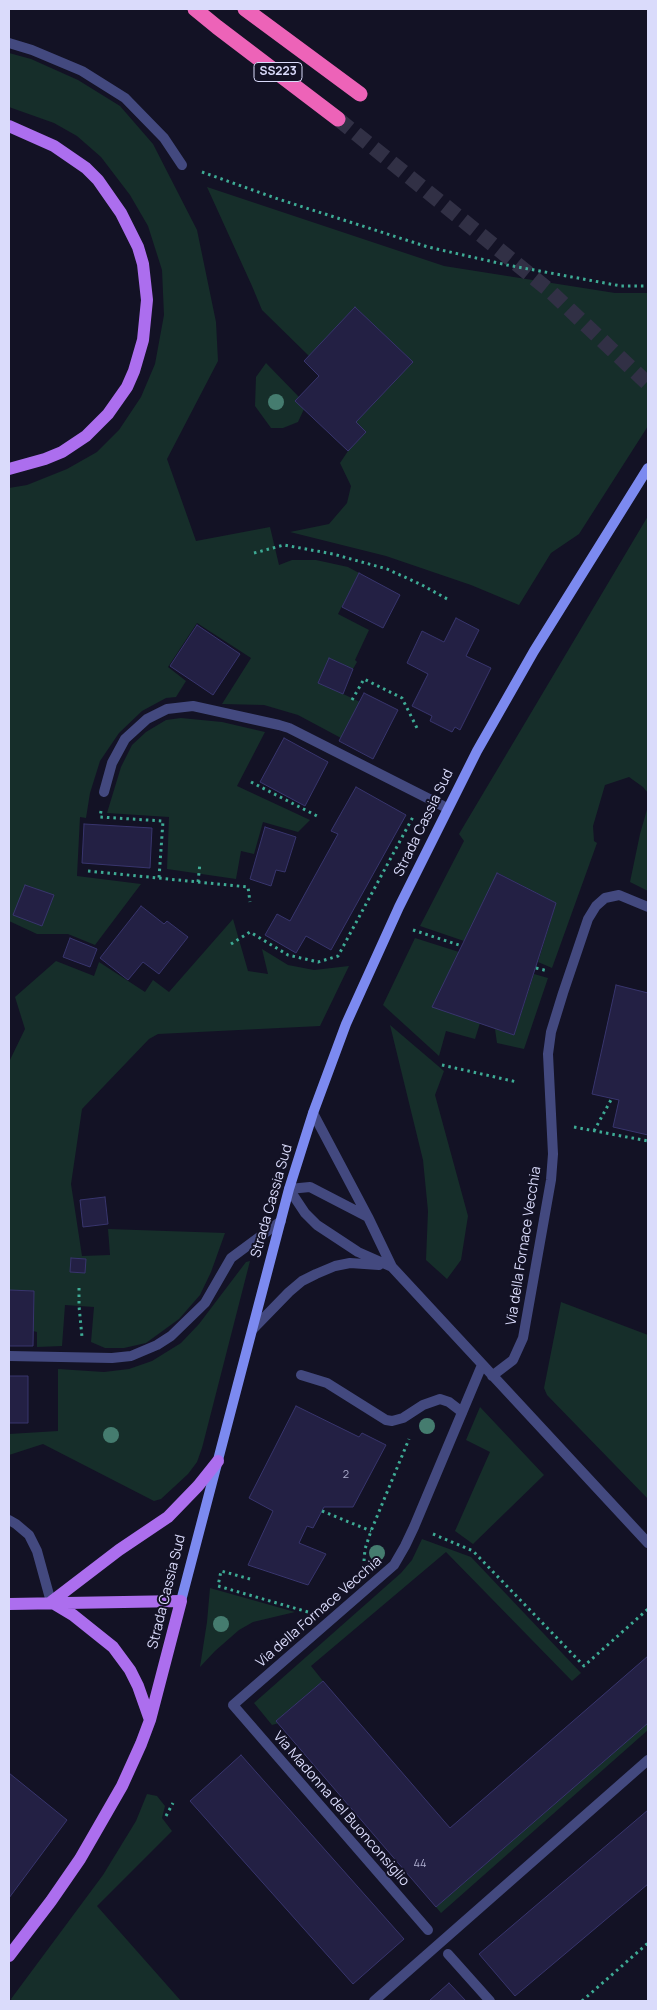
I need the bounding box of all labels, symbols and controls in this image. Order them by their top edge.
road number: SS223 [254,62,302,82]
street label: Strada Cassia Sud [391,767,457,879]
street label: Strada Cassia Sud [248,1142,296,1260]
street label: Via della Fornace Vecchia [503,1165,545,1327]
house number: 2 [343,1468,349,1482]
street label: Strada Cassia Sud [145,1533,189,1651]
street label: Via della Fornace Vecchia [253,1553,385,1671]
street label: Via Madonna del Buonconsiglio [269,1728,413,1890]
house number: 44 [413,1857,427,1871]

